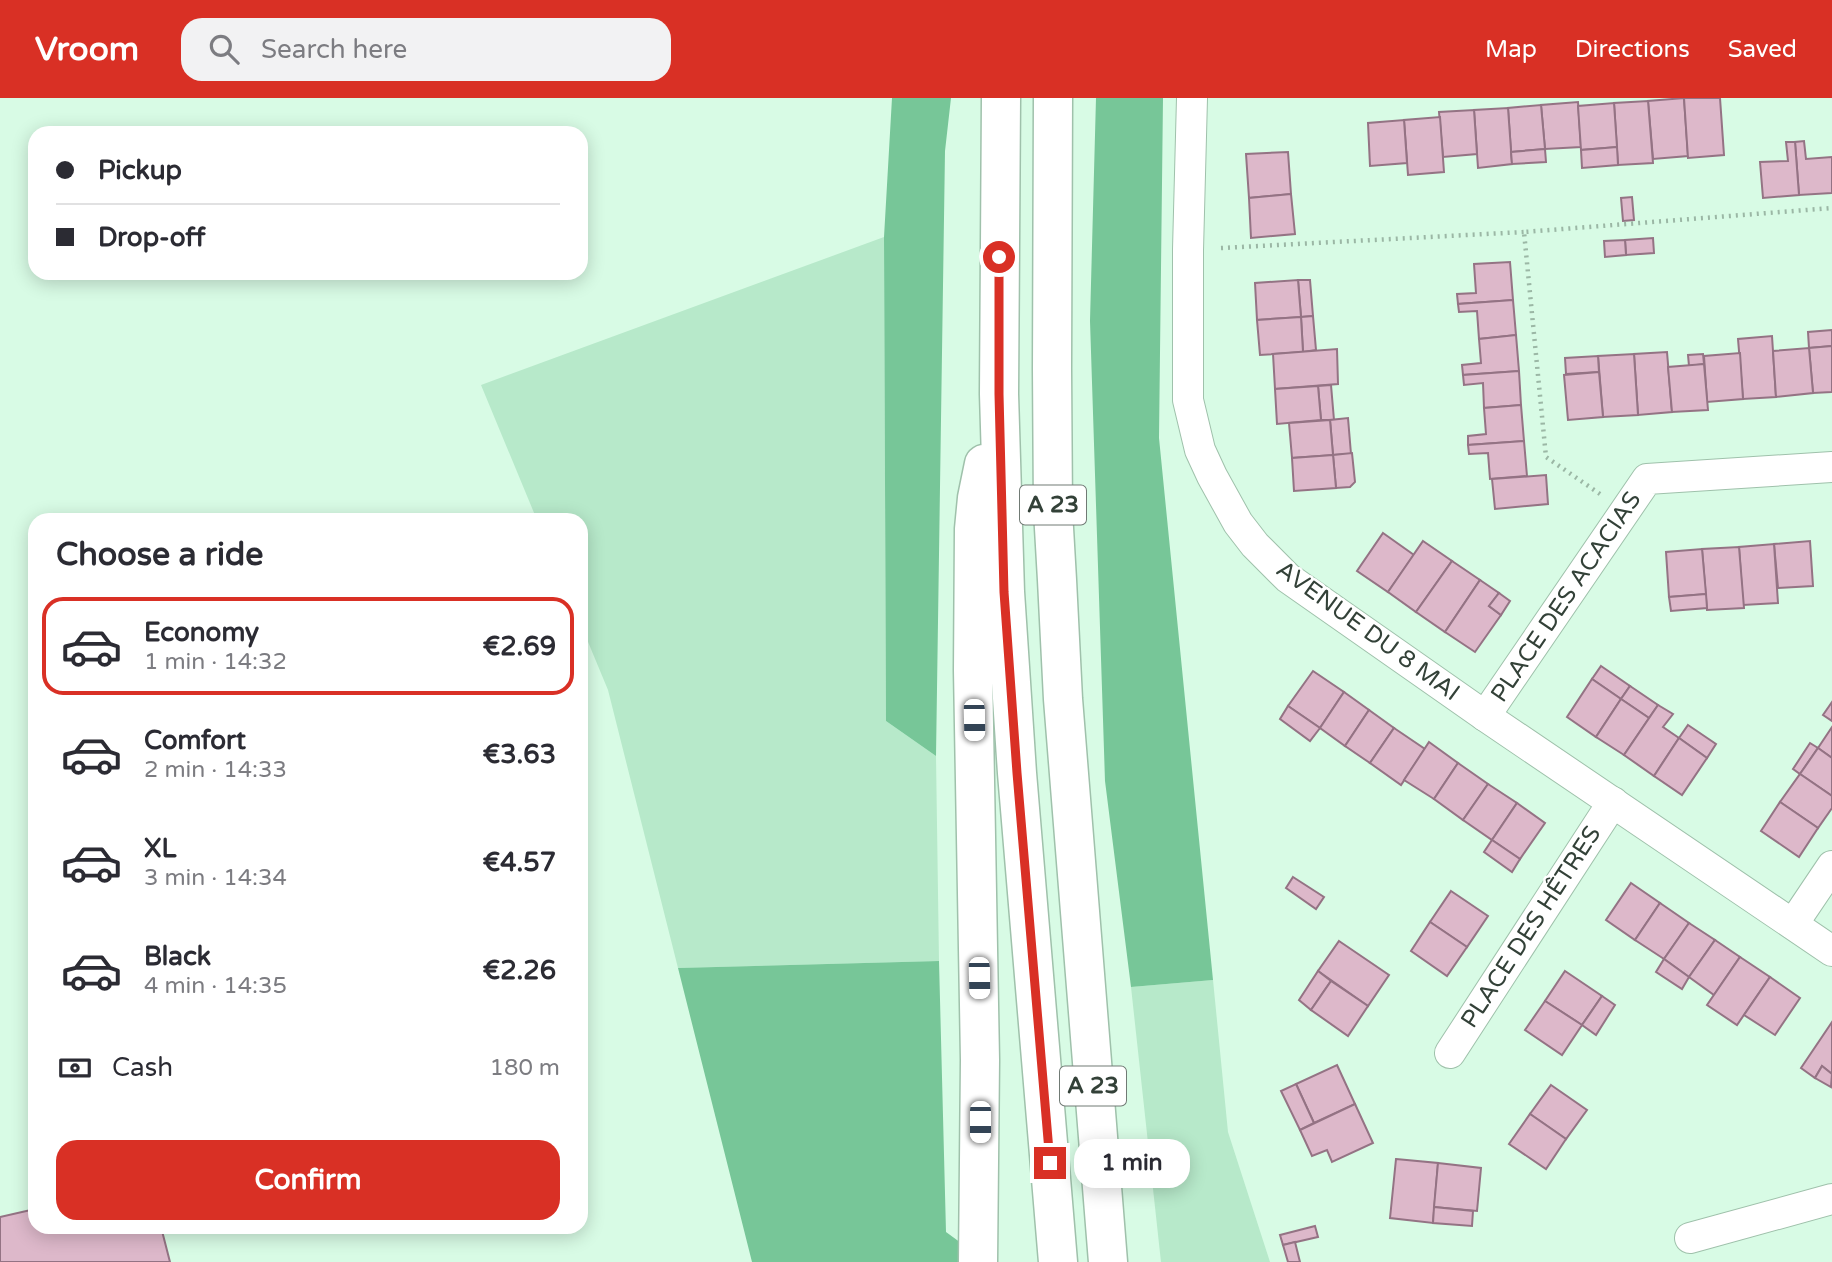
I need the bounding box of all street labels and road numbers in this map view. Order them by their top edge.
road number: A 23 [1020,486,1086,524]
street label: PLACE DES ACACIAS [1485,486,1647,708]
street label: AVENUE DU 8 MAI [1271,555,1465,707]
street label: PLACE DES HÊTRES [1455,821,1607,1033]
road number: A 23 [1060,1066,1126,1105]

